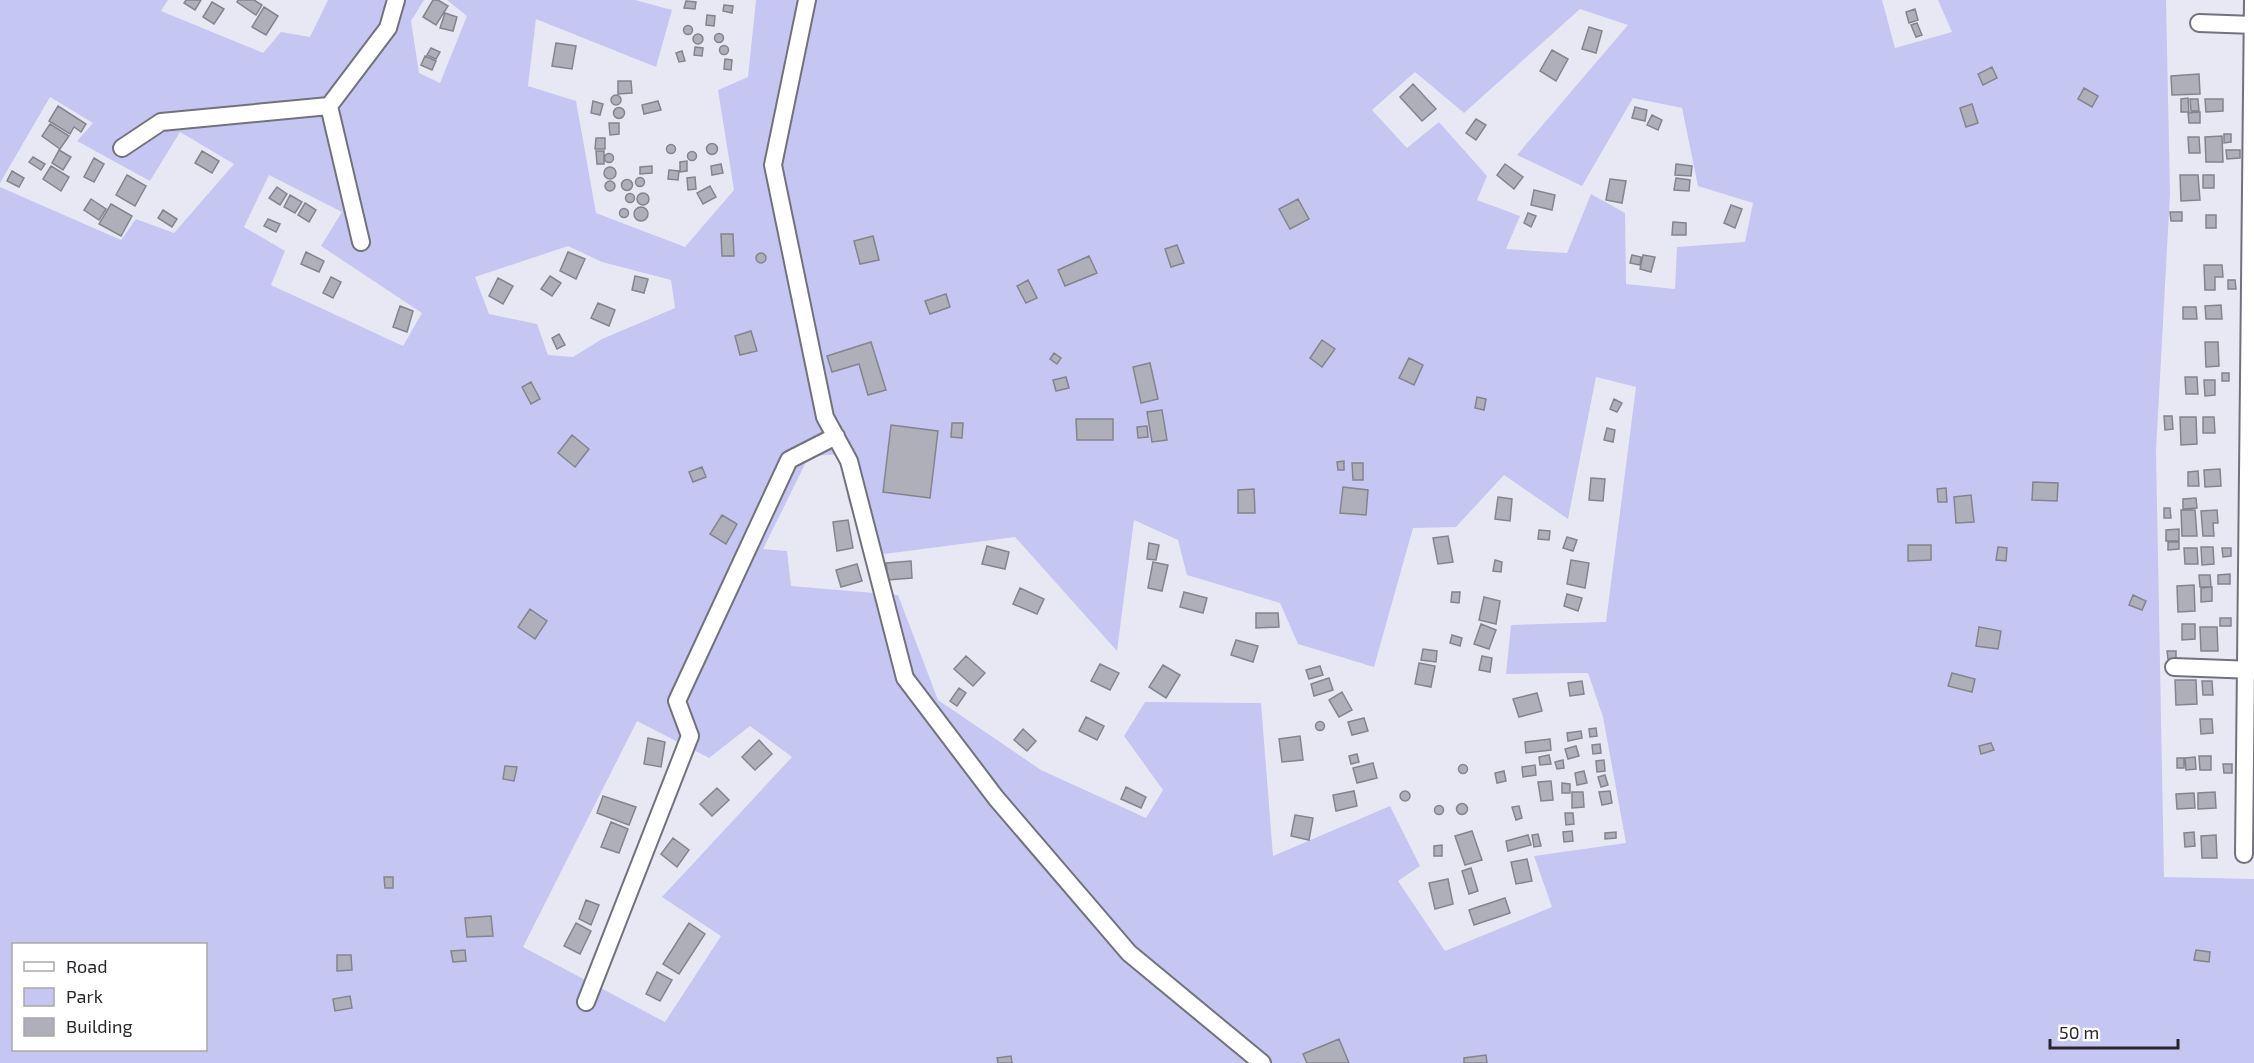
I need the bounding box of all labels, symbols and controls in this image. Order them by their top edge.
legend [12,943,207,1051]
text: Road [66,955,107,977]
text: Park [66,985,103,1007]
scale bar [2050,1012,2178,1050]
text: Building [66,1015,133,1037]
text: 50 m [2059,1021,2099,1043]

